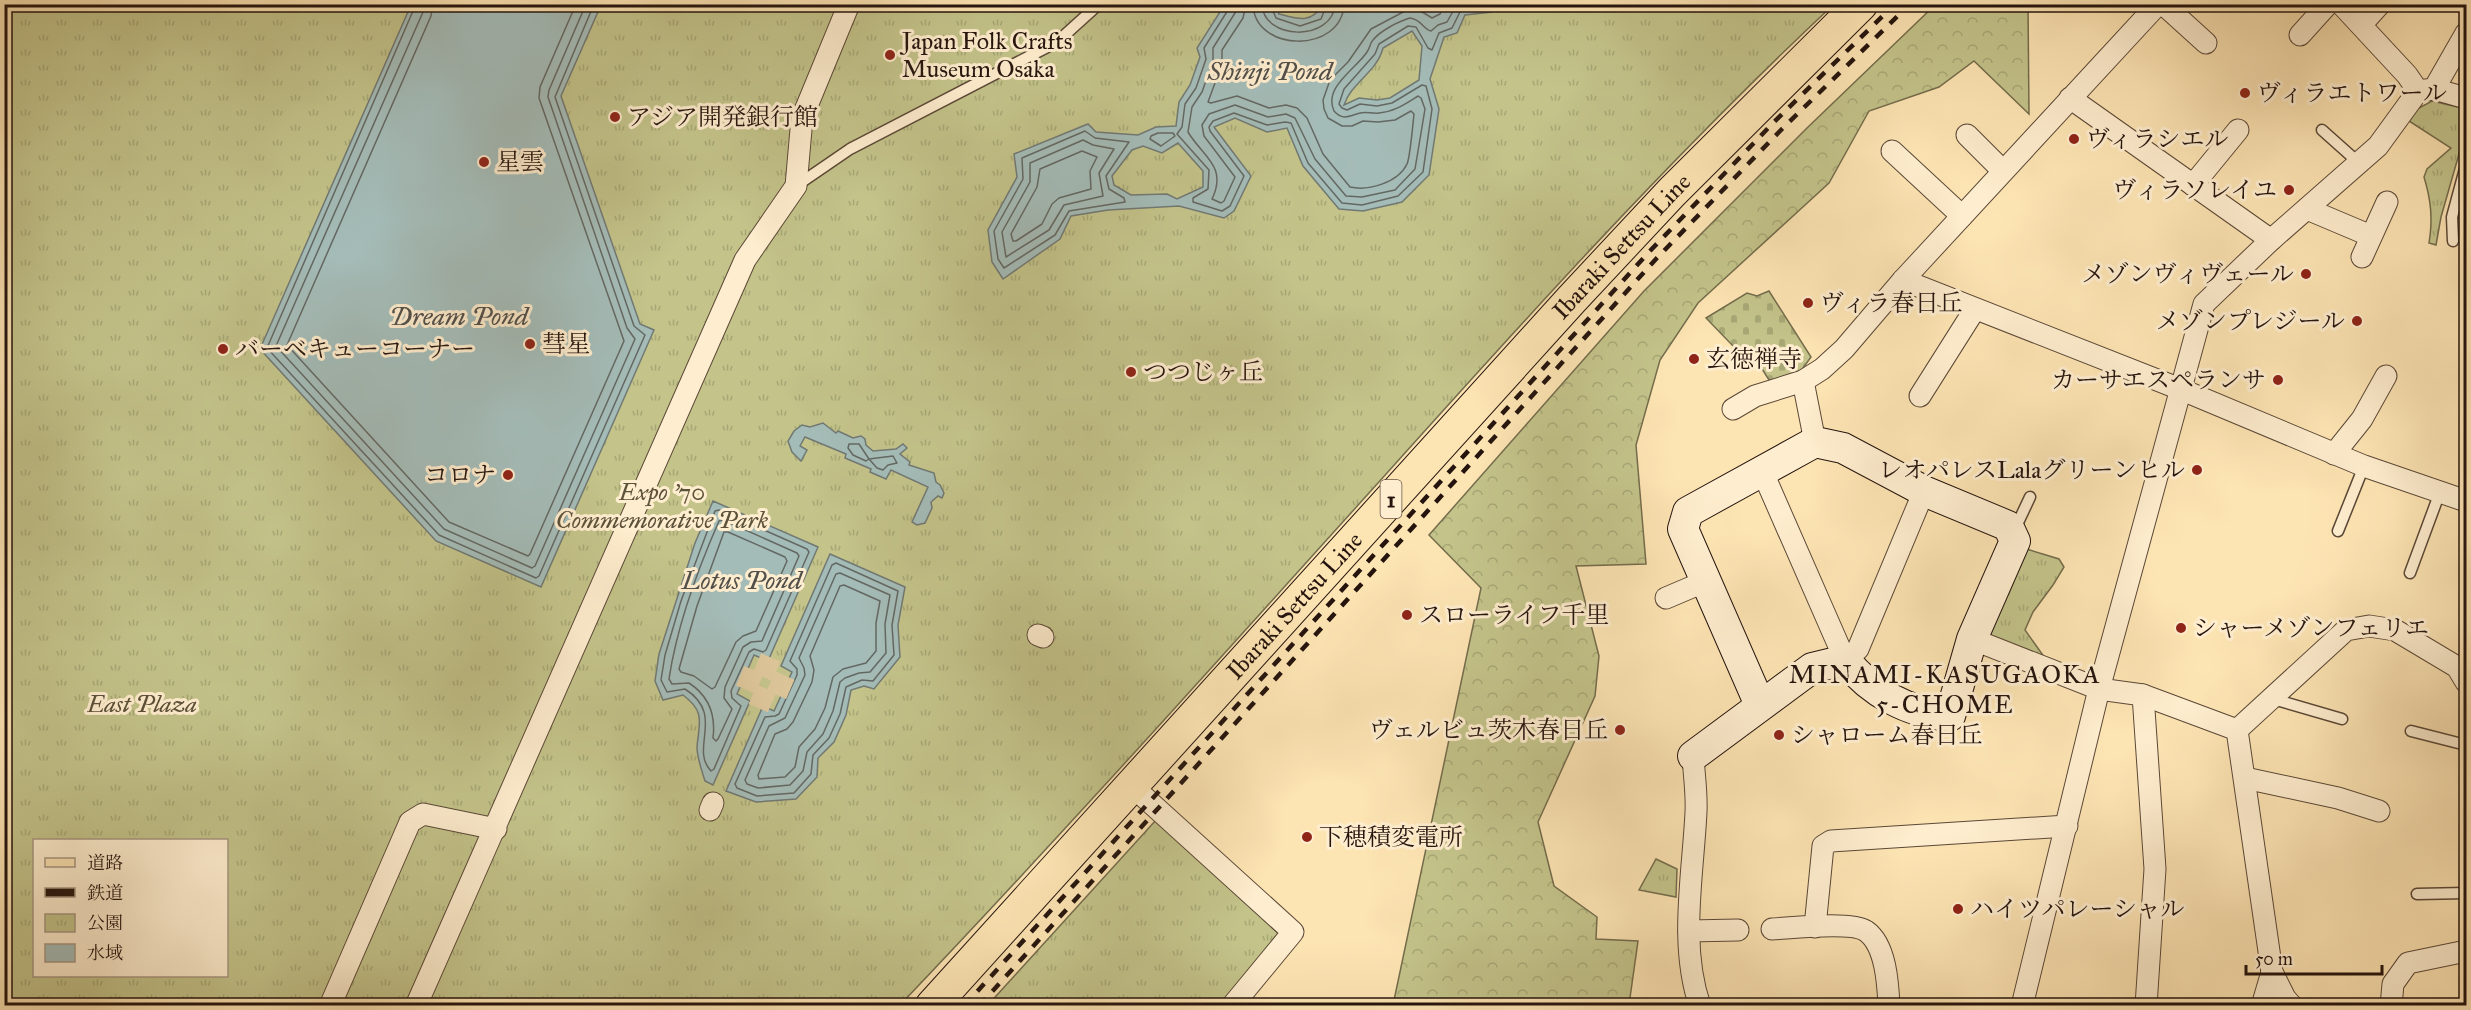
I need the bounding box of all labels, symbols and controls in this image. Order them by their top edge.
place label: Japan Folk Crafts Museum Osaka [899,26,1073,84]
marker: Japan Folk Crafts Museum Osaka [883,48,897,62]
water label: Shinji Pond [1206,55,1334,87]
place label: ヴィラエトワール [2257,78,2447,108]
marker: ヴィラエトワール [2238,86,2252,100]
place label: アジア開発銀行館 [627,102,818,132]
marker: アジア開発銀行館 [608,110,622,124]
place label: ヴィラシエル [2086,124,2229,154]
marker: ヴィラシエル [2067,132,2081,146]
place label: 星雲 [496,147,544,177]
marker: 星雲 [477,155,491,169]
street label: Ibaraki Settsu Line [1546,167,1697,326]
place label: ヴィラソレイユ [2113,175,2277,205]
marker: ヴィラソレイユ [2282,183,2296,197]
place label: メゾンヴィヴェール [2082,259,2294,289]
marker: メゾンヴィヴェール [2299,267,2313,281]
place label: ヴィラ春日丘 [1820,288,1963,318]
marker: ヴィラ春日丘 [1801,296,1815,310]
water label: Dream Pond [390,300,530,332]
place label: メゾンプレジール [2156,306,2345,336]
marker: メゾンプレジール [2350,314,2364,328]
place label: 彗星 [542,329,590,359]
place label: バーベキューコーナー [235,334,475,364]
marker: 彗星 [523,337,537,351]
marker: バーベキューコーナー [216,342,230,356]
place label: 玄徳禅寺 [1706,344,1802,374]
marker: 玄徳禅寺 [1687,352,1701,366]
place label: つつじヶ丘 [1143,357,1263,387]
marker: つつじヶ丘 [1124,365,1138,379]
place label: カーサエスペランサ [2051,365,2266,395]
marker: カーサエスペランサ [2271,373,2285,387]
place label: レオパレスLalaグリーンヒル [1878,455,2185,485]
place label: コロナ [424,460,496,490]
marker: レオパレスLalaグリーンヒル [2190,463,2204,477]
marker: コロナ [501,468,515,482]
park label: Expo '70 Commemorative Park [556,477,769,535]
road number: 1 [1380,480,1402,518]
street label: Ibaraki Settsu Line [1220,526,1369,686]
water label: Lotus Pond [681,564,804,596]
place label: スローライフ千里 [1419,600,1610,630]
marker: スローライフ千里 [1400,608,1414,622]
place label: シャーメゾンフェリエ [2193,613,2429,643]
marker: シャーメゾンフェリエ [2174,621,2188,635]
district label: MINAMI-KASUGAOKA 5-CHOME [1789,658,2101,720]
park label: East Plaza [86,689,197,719]
place label: ヴェルビュ茨木春日丘 [1369,715,1608,745]
place label: シャローム春日丘 [1791,720,1983,750]
marker: ヴェルビュ茨木春日丘 [1613,723,1627,737]
marker: シャローム春日丘 [1772,728,1786,742]
place label: 下穂積変電所 [1319,822,1463,852]
marker: 下穂積変電所 [1300,830,1314,844]
legend [33,839,228,977]
text: 道路 [87,852,123,874]
text: 鉄道 [87,882,123,904]
place label: ハイツパレーシャル [1970,894,2185,924]
marker: ハイツパレーシャル [1951,902,1965,916]
text: 公園 [87,912,123,934]
scale bar [2246,938,2382,976]
text: 水域 [87,942,123,964]
text: 50 m [2255,948,2293,970]

